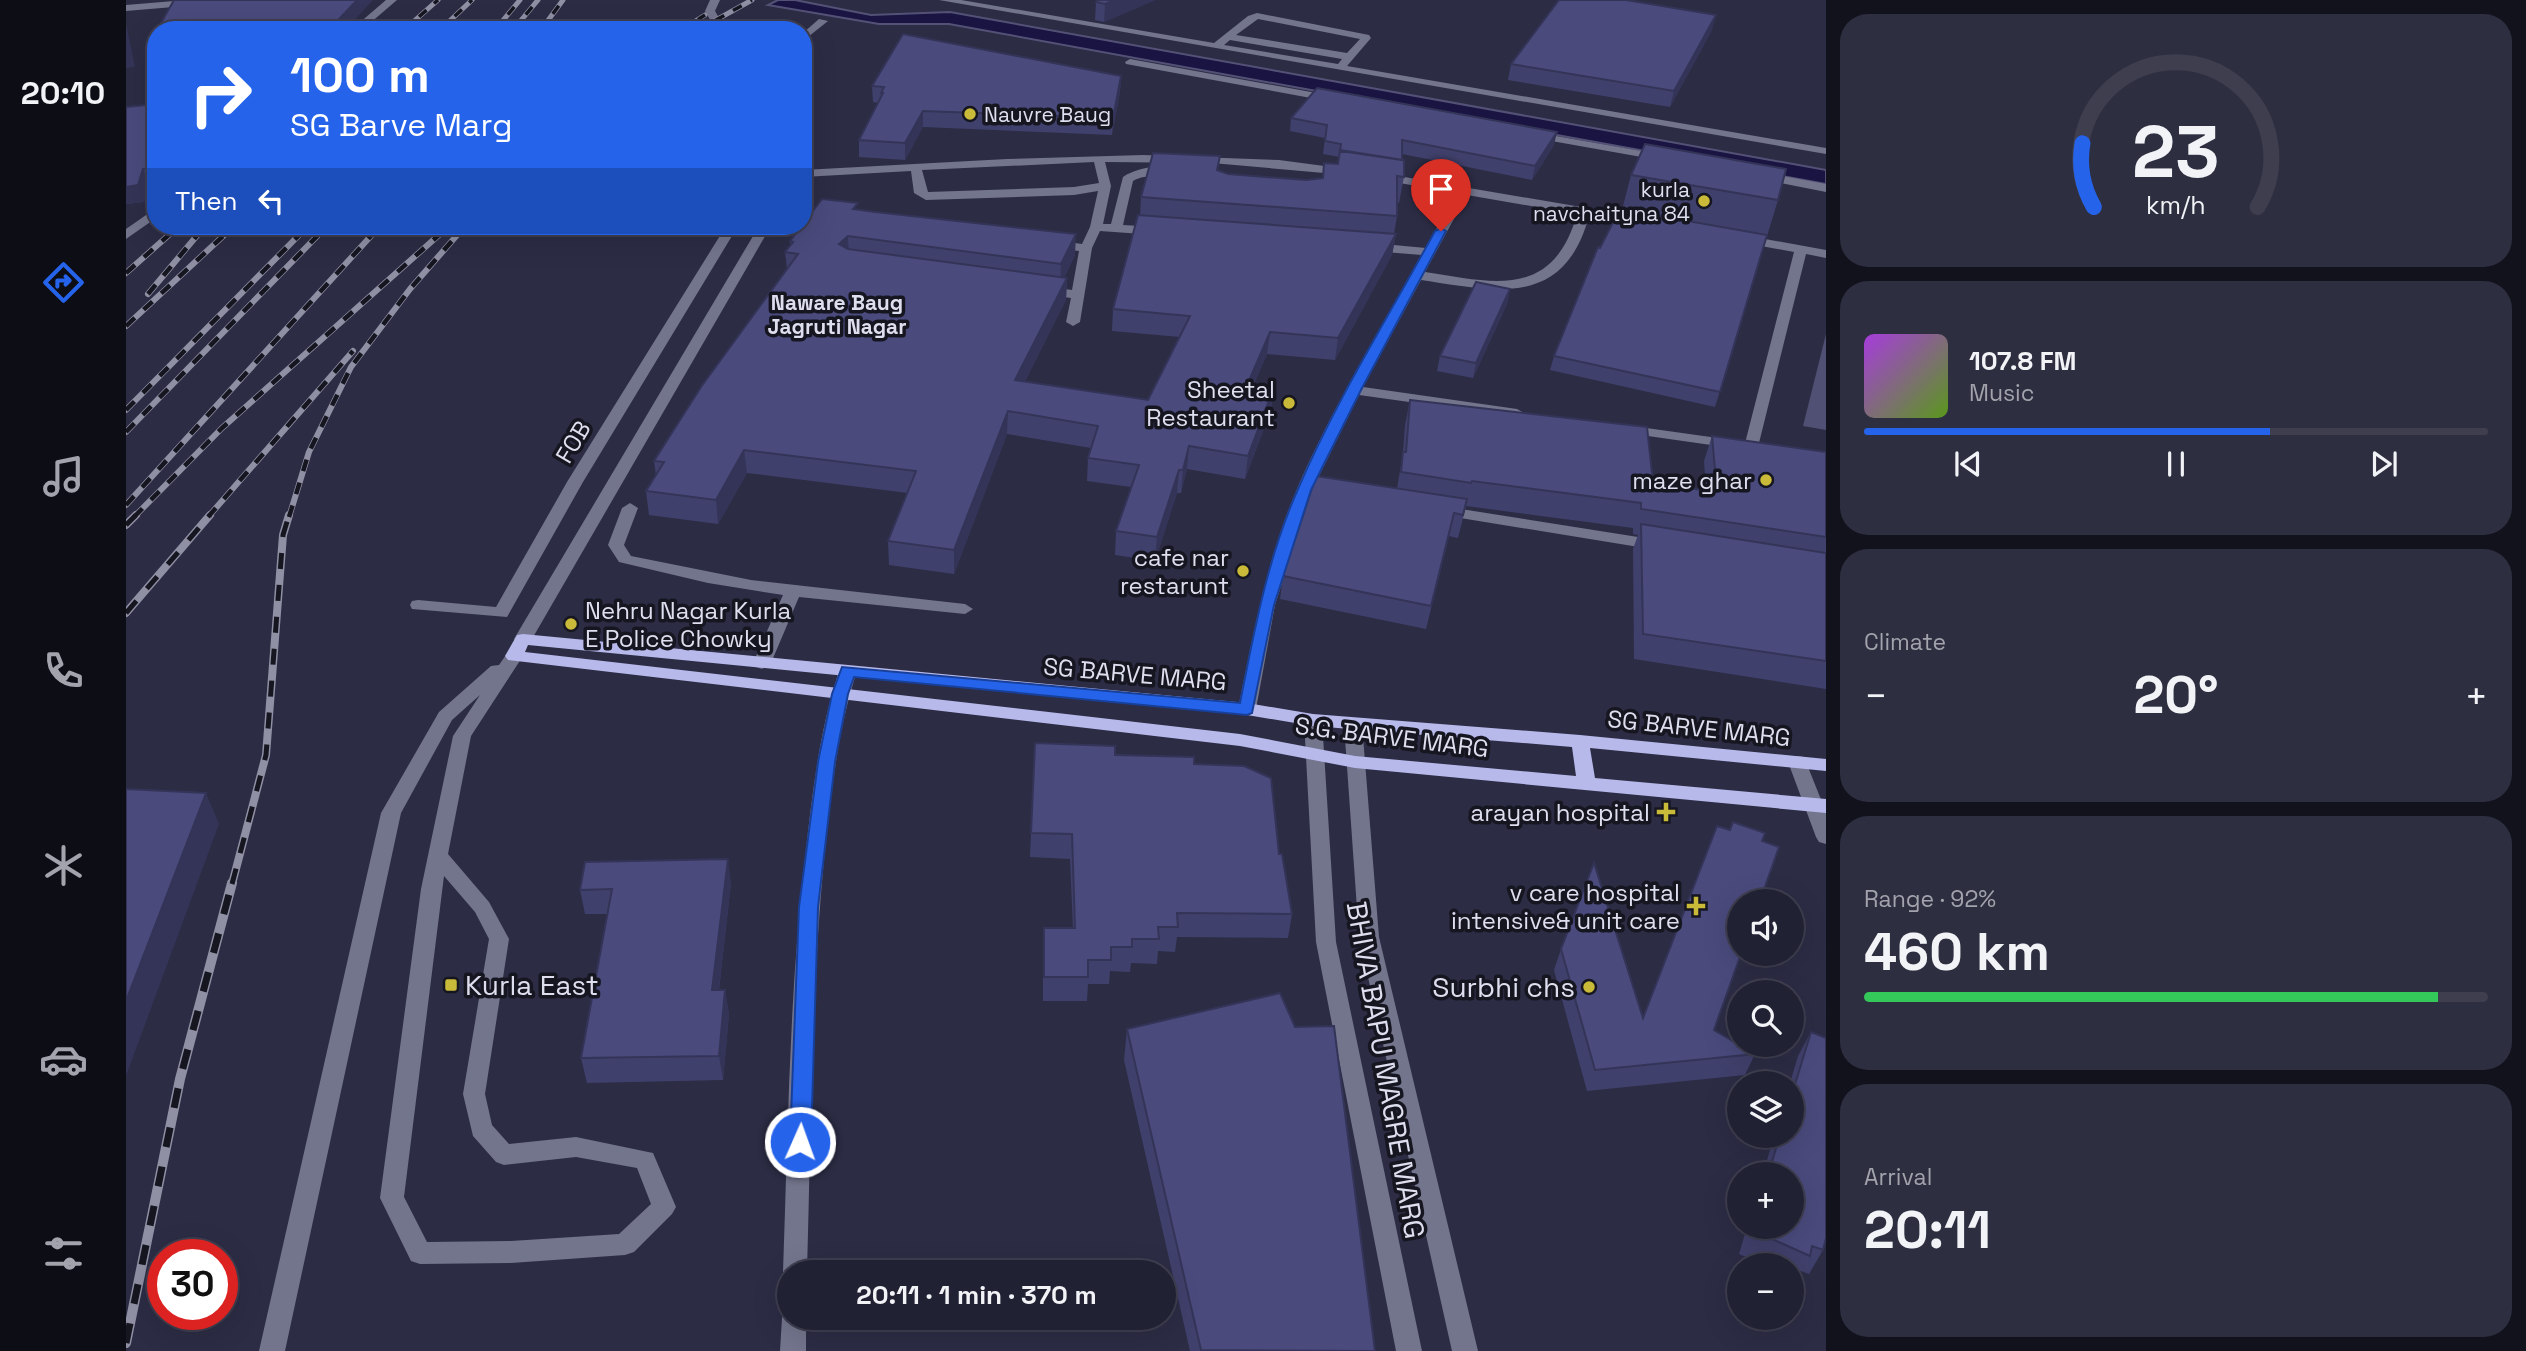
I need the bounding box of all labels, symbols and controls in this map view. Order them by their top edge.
text: 100 m [290,44,430,106]
icon: right [175,49,266,140]
text: 20:10 [21,73,105,113]
place label: Nauvre Baug [984,101,1111,128]
text: SG Barve Marg [290,105,512,145]
text: 23 [2132,105,2220,198]
marker: Nauvre Baug [962,106,978,122]
pin [1411,159,1471,231]
icon: arrive [1422,170,1460,208]
place label: kurla navchaityna 84 [1533,176,1690,227]
icon: left [252,182,290,220]
text: Then [175,184,238,218]
text: km/h [2146,189,2206,221]
marker: kurla navchaityna 84 [1696,193,1712,209]
icon: directions [39,258,88,307]
district label: Naware Baug Jagruti Nagar [767,289,907,340]
text: 107.8 FM [1969,344,2076,378]
place label: Sheetal Restaurant [1146,374,1275,433]
text: Music [1969,378,2034,408]
marker: Sheetal Restaurant [1281,395,1297,411]
street label: FOB [548,415,598,469]
icon: previous [1949,445,1987,483]
icon: pause [2157,445,2195,483]
icon: next [2365,445,2403,483]
icon: music [39,452,88,501]
place label: maze ghar [1632,465,1752,496]
marker: maze ghar [1758,472,1774,488]
place label: cafe nar restarunt [1120,542,1229,601]
marker: cafe nar restarunt [1235,563,1251,579]
place label: Nehru Nagar Kurla E Police Chowky [585,595,792,654]
marker: Nehru Nagar Kurla E Police Chowky [563,616,579,632]
text: Climate [1864,627,1946,657]
icon: phone [39,646,88,695]
street label: SG BARVE MARG [1042,651,1228,697]
text: 20° [2133,662,2219,728]
text: − [1864,672,1888,720]
text: + [2464,672,2488,720]
street label: SG BARVE MARG [1606,703,1792,753]
street label: S.G. BARVE MARG [1294,710,1490,764]
place label: arayan hospital [1471,797,1650,828]
marker: arayan hospital [1656,802,1676,822]
icon: climate [39,841,88,890]
place label: v care hospital intensive& unit care [1451,877,1680,936]
text: Range · 92% [1864,884,1996,914]
map controls [1727,889,1804,1330]
button: sound [1727,889,1804,966]
marker: v care hospital intensive& unit care [1686,896,1706,916]
street label: BHIVA BAPU MAGRE MARG [1339,899,1433,1241]
text: 460 km [1864,919,2050,985]
place label: Kurla East [465,967,599,1003]
place label: Surbhi chs [1432,969,1575,1005]
marker: Kurla East [443,977,459,993]
marker: Surbhi chs [1581,979,1597,995]
button: search [1727,980,1804,1057]
icon: car [39,1035,88,1084]
button: layers [1727,1071,1804,1148]
position arrow [763,1105,837,1179]
button: + [1727,1162,1804,1239]
text: Arrival [1864,1162,1932,1192]
text: 20:11 [1864,1197,1991,1263]
icon: filters [39,1229,88,1278]
speed limit sign: 30 [147,1239,238,1330]
button: − [1727,1253,1804,1330]
text: 20:11 · 1 min · 370 m [856,1278,1097,1312]

